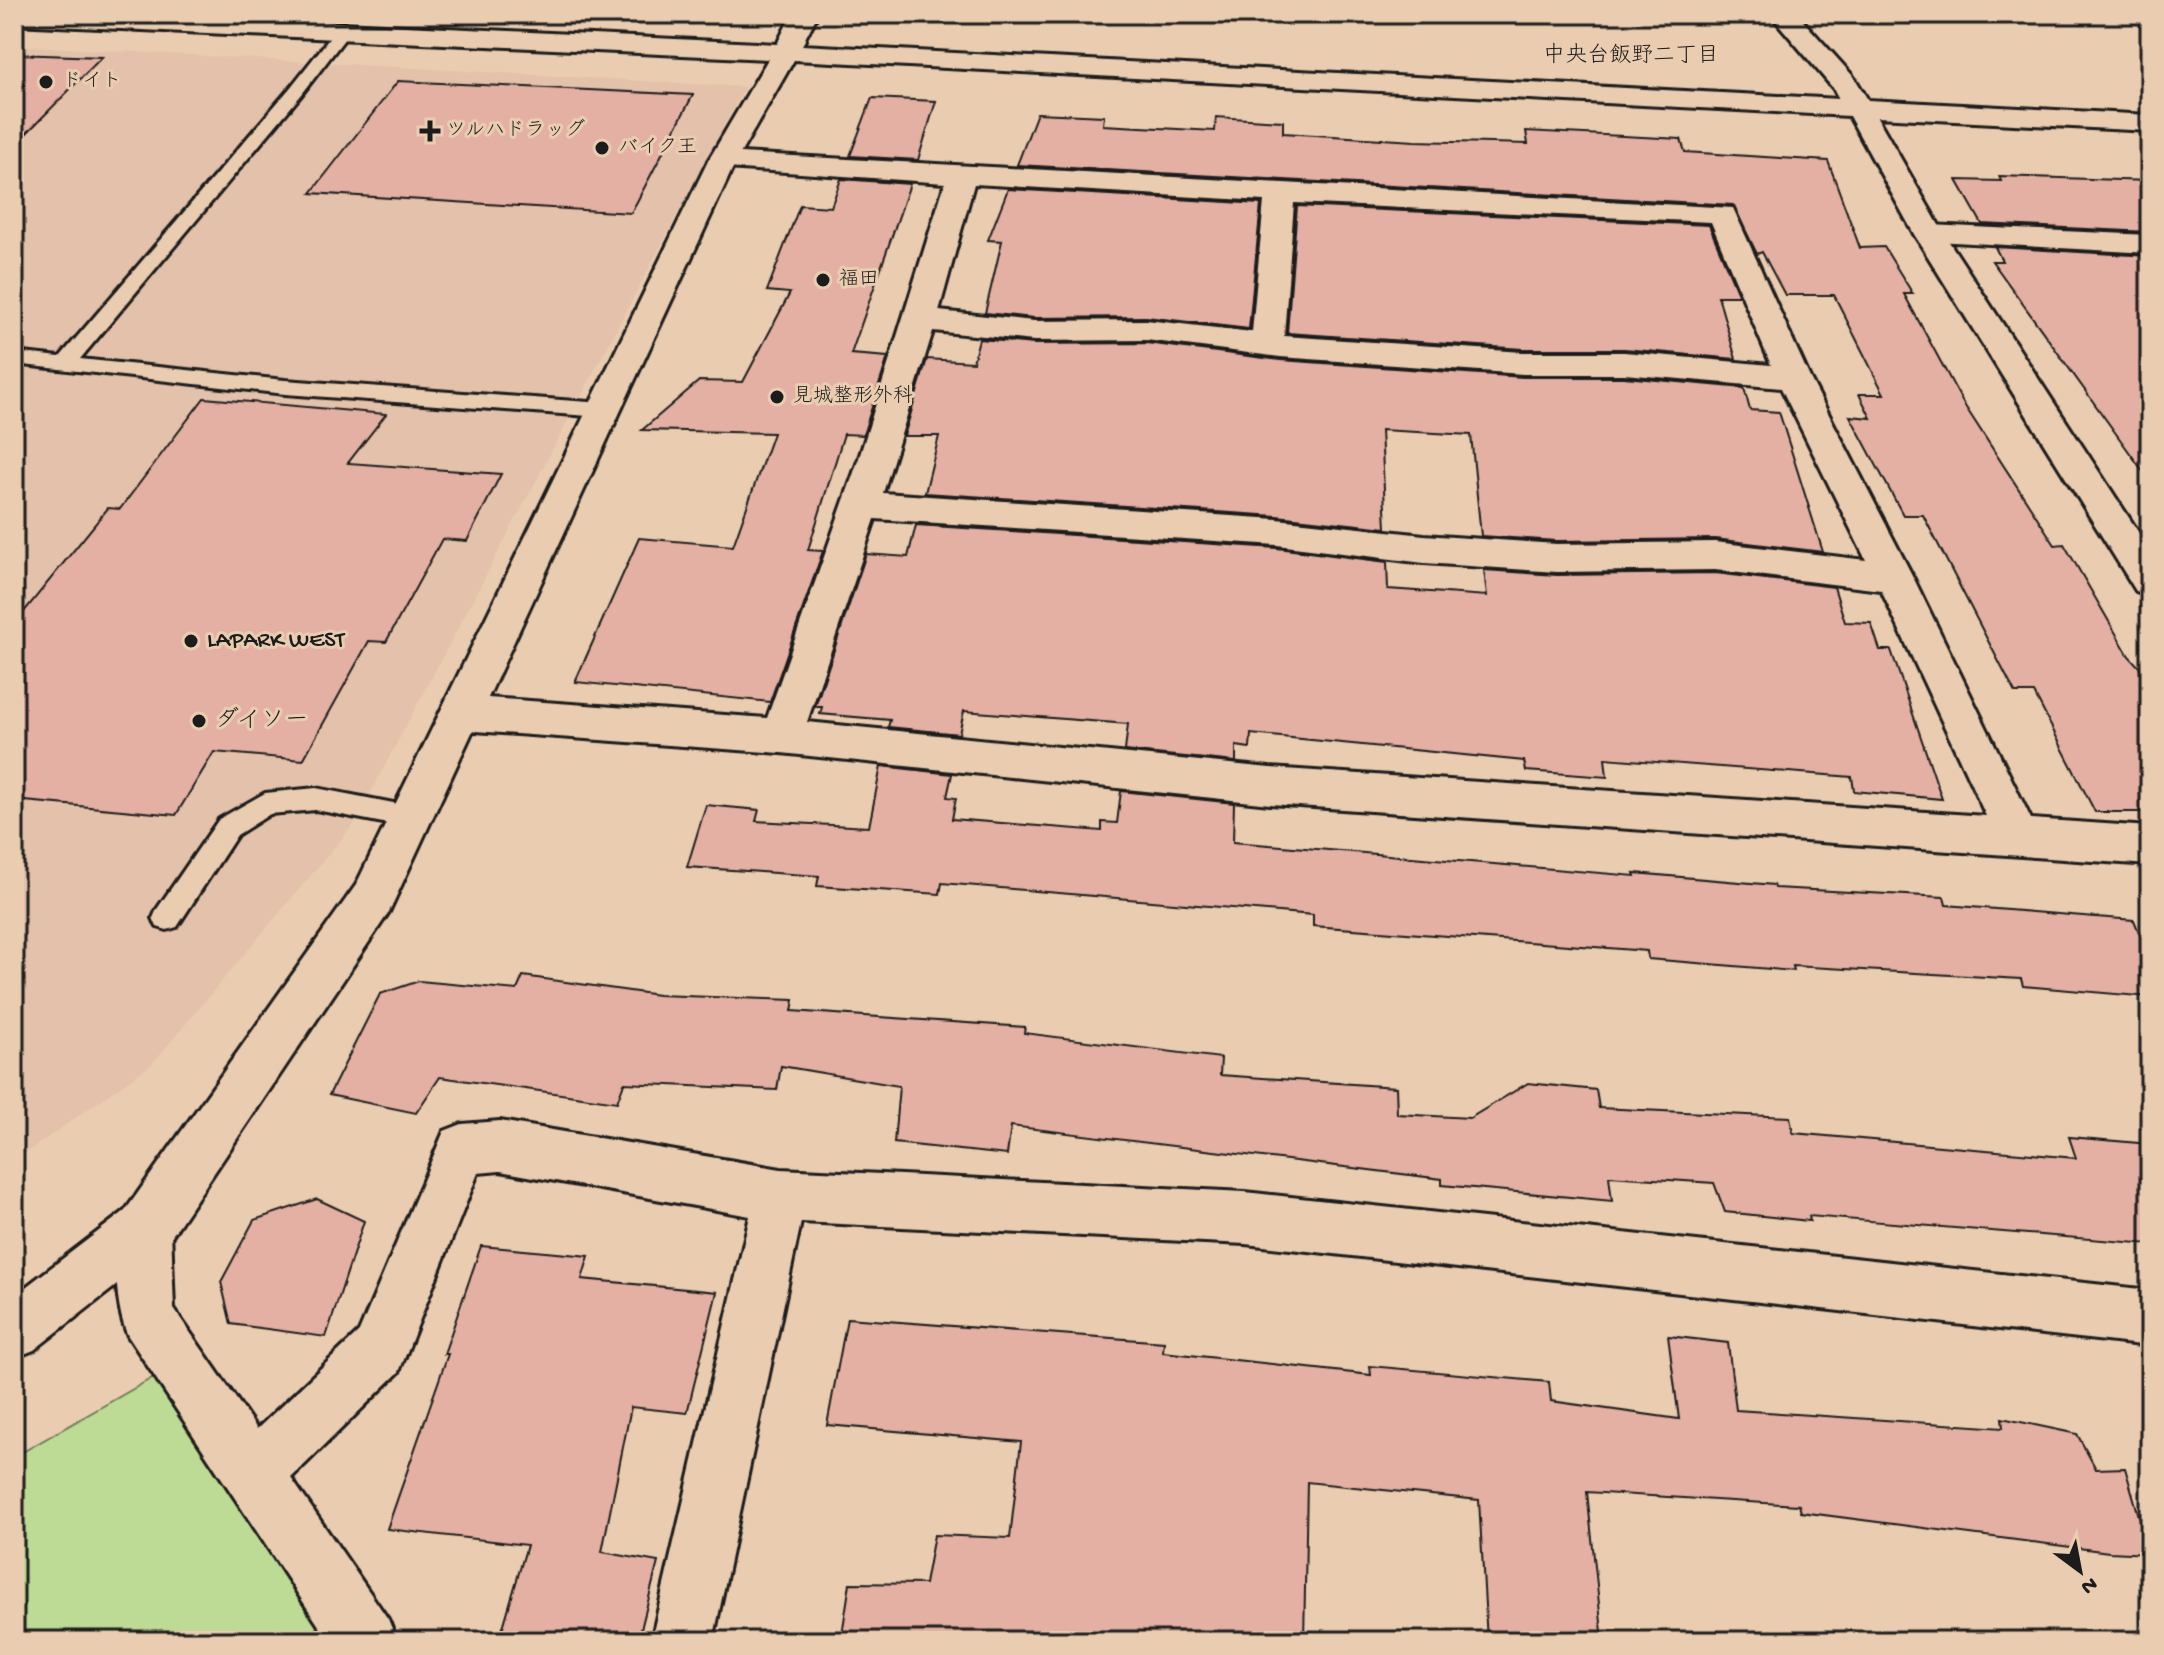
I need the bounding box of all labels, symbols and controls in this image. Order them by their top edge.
district label: 中央台飯野二丁目 [1543,42,1719,70]
place label: ドイト [62,71,122,94]
marker: ドイト [37,73,55,91]
place label: ツルハドラッグ [446,118,585,143]
marker: ツルハドラッグ [421,122,439,140]
place label: バイク王 [618,137,697,160]
marker: バイク王 [593,139,611,157]
place label: 福田 [839,268,879,292]
marker: 福田 [814,271,832,289]
place label: 見城整形外科 [793,384,913,409]
marker: 見城整形外科 [768,388,786,406]
place label: LAPARK WEST [207,627,346,656]
marker: LAPARK WEST [182,632,200,650]
place label: ダイソー [215,706,309,736]
marker: ダイソー [190,712,208,730]
north arrow [2040,1531,2120,1611]
text: N [2075,1570,2101,1599]

